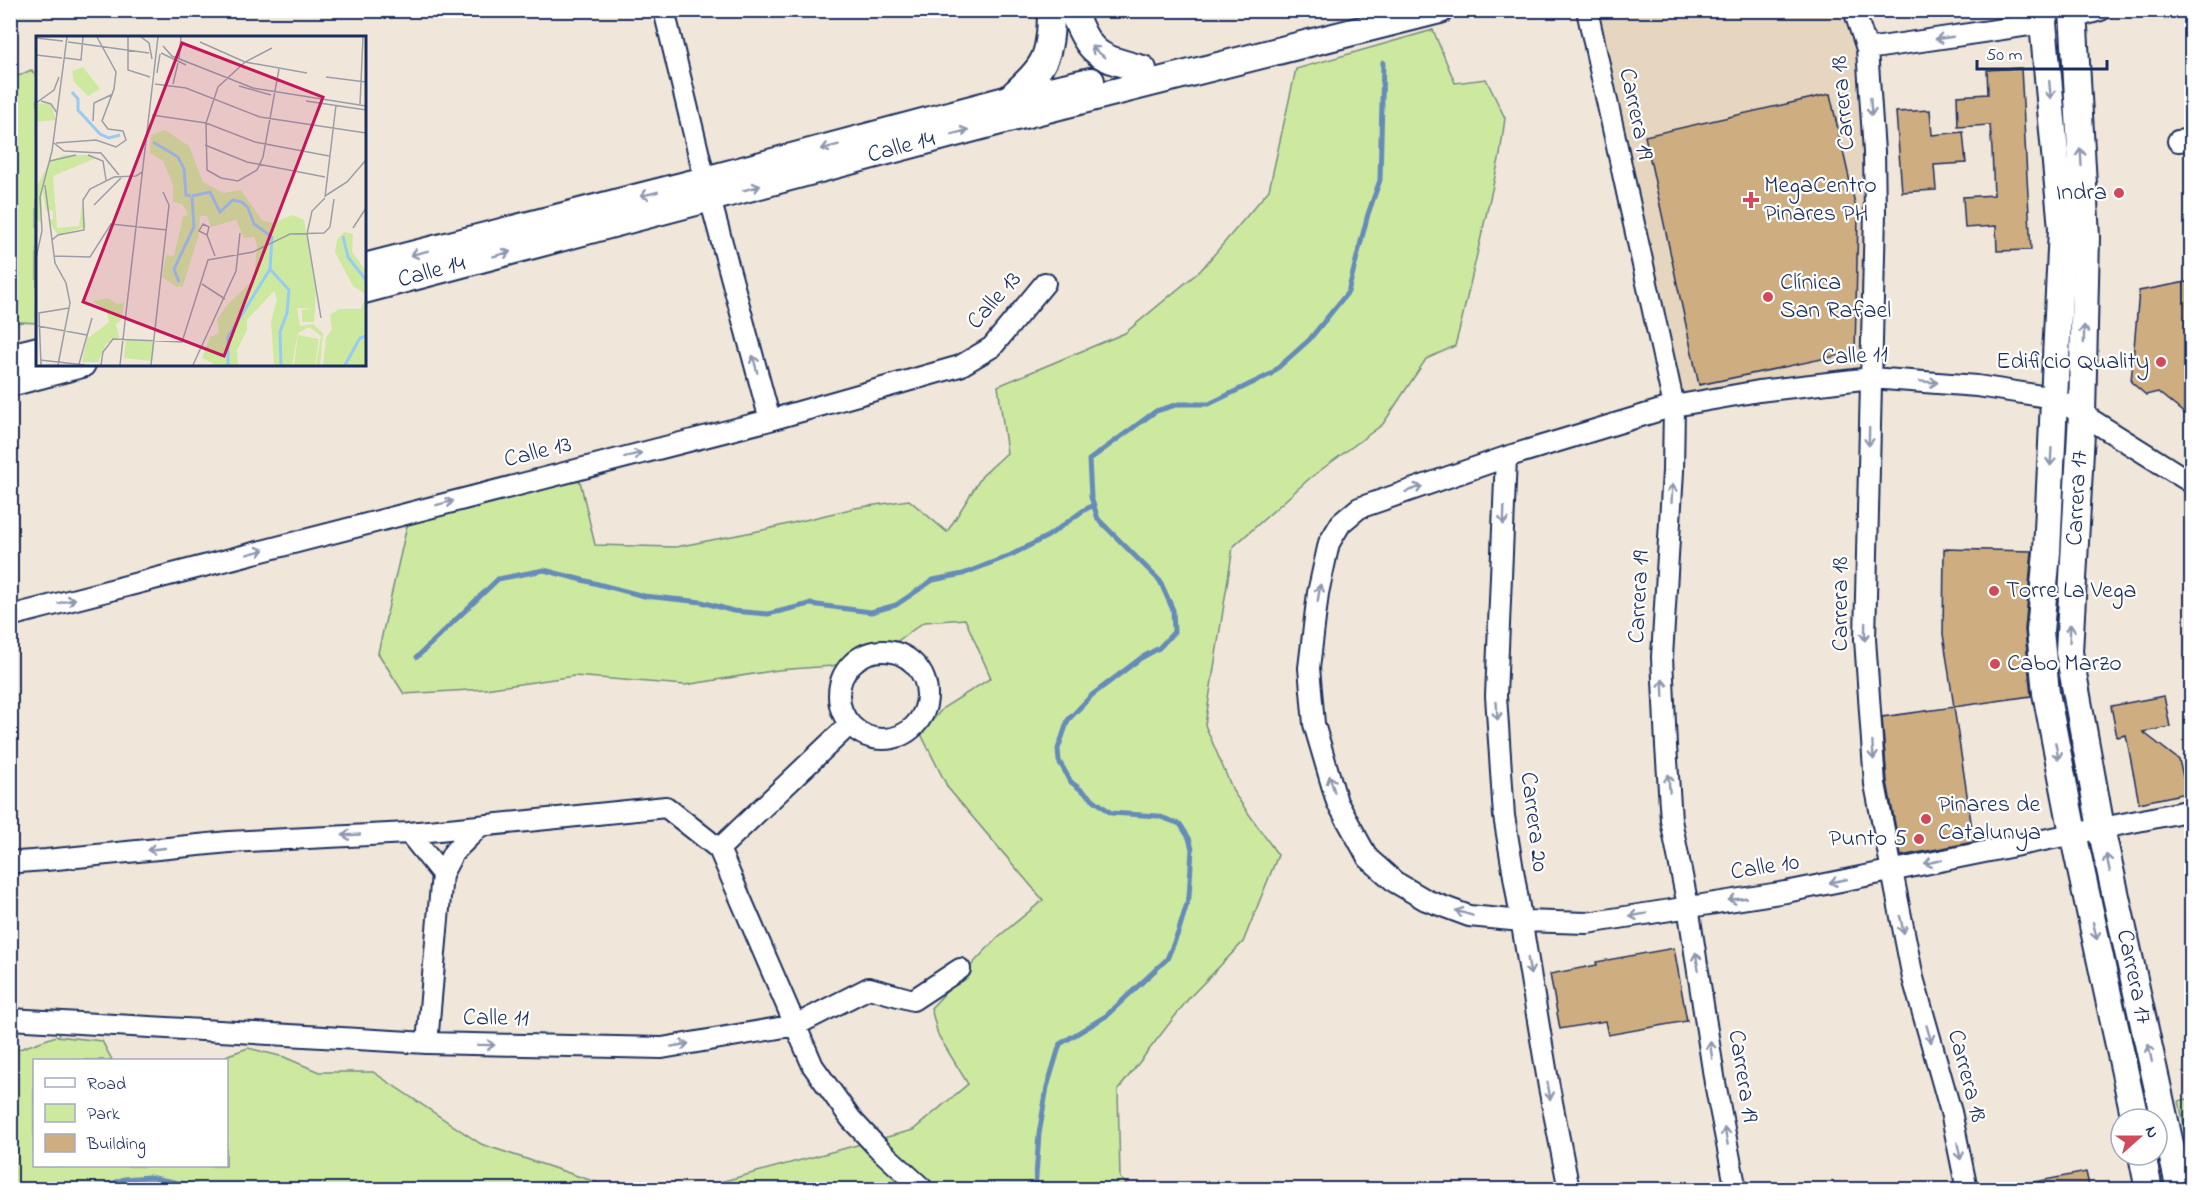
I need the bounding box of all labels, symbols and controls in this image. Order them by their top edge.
one-way arrow [1935,32,1954,43]
scale bar [1977,33,2108,71]
inset map [36,36,366,366]
text: 50 m [1986,43,2023,69]
one-way arrow [1090,45,1106,58]
street label: Carrera 18 [1822,54,1866,152]
street label: Carrera 19 [1608,65,1662,164]
one-way arrow [2045,79,2056,99]
one-way arrow [1866,97,1877,117]
street label: Calle 14 [864,122,939,173]
one-way arrow [951,126,970,137]
one-way arrow [821,141,840,153]
one-way arrow [2076,148,2087,168]
place label: MegaCentro Pinares PH [1764,169,1877,232]
place label: Indra [2056,176,2107,211]
one-way arrow [742,181,761,193]
marker: Indra [2112,186,2126,200]
one-way arrow [640,189,659,201]
marker: MegaCentro Pinares PH [1742,191,1760,209]
street label: Calle 14 [394,246,469,298]
one-way arrow [492,247,511,259]
one-way arrow [410,248,429,259]
street label: Calle 13 [959,264,1031,338]
place label: Clínica San Rafael [1780,266,1891,329]
marker: Clínica San Rafael [1761,290,1775,304]
one-way arrow [2078,325,2090,345]
street label: Calle 11 [1821,338,1889,376]
place label: Edificio Quality [1996,345,2149,381]
one-way arrow [749,354,760,373]
marker: Edificio Quality [2154,355,2168,369]
one-way arrow [1919,377,1939,388]
one-way arrow [1863,426,1875,446]
street label: Calle 13 [501,428,575,478]
one-way arrow [2046,446,2057,466]
one-way arrow [624,449,643,460]
street label: Carrera 17 [2058,449,2098,547]
one-way arrow [1404,482,1423,493]
one-way arrow [1667,484,1678,504]
one-way arrow [435,497,454,509]
one-way arrow [1498,505,1509,525]
one-way arrow [246,546,265,557]
street label: Carrera 19 [1620,549,1660,644]
street label: Carrera 18 [1824,557,1859,651]
place label: Torre La Vega [2006,574,2137,609]
one-way arrow [1313,583,1324,603]
marker: Torre La Vega [1987,584,2001,598]
one-way arrow [57,595,76,607]
one-way arrow [1859,621,1871,641]
one-way arrow [2065,624,2076,644]
place label: Cabo Marzo [2007,647,2122,682]
marker: Cabo Marzo [1988,657,2002,671]
one-way arrow [1658,678,1669,698]
one-way arrow [1492,700,1503,720]
one-way arrow [1868,741,1879,761]
one-way arrow [2052,741,2063,760]
street label: Carrera 20 [1510,770,1556,874]
one-way arrow [1663,774,1674,794]
one-way arrow [1326,775,1337,794]
place label: Pinares de Catalunya [1938,788,2041,852]
marker: Pinares de Catalunya [1919,812,1933,826]
place label: Punto 5 [1829,822,1907,857]
one-way arrow [341,830,361,841]
marker: Punto 5 [1912,832,1926,846]
one-way arrow [147,844,167,855]
street label: Calle 10 [1728,845,1802,891]
one-way arrow [2102,853,2114,872]
one-way arrow [1924,857,1943,868]
one-way arrow [1829,876,1849,887]
one-way arrow [1728,893,1747,904]
one-way arrow [1455,907,1474,918]
one-way arrow [1628,909,1648,920]
one-way arrow [1897,915,1908,934]
one-way arrow [2089,921,2101,940]
street label: Carrera 17 [2106,926,2161,1027]
one-way arrow [1691,952,1702,972]
one-way arrow [1524,956,1535,976]
street label: Calle 11 [463,1001,530,1037]
one-way arrow [1924,1025,1935,1044]
street label: Carrera 18 [1937,1026,1995,1126]
street label: Carrera 19 [1717,1027,1767,1125]
one-way arrow [475,1039,495,1050]
one-way arrow [670,1039,690,1050]
one-way arrow [1705,1040,1716,1060]
one-way arrow [2144,1044,2155,1063]
legend [33,1059,228,1167]
text: Road [87,1072,126,1098]
one-way arrow [1544,1080,1555,1100]
text: Park [87,1102,120,1128]
north arrow [2109,1107,2169,1167]
text: N [2138,1123,2164,1142]
one-way arrow [1720,1127,1731,1147]
text: Building [86,1132,146,1159]
one-way arrow [1954,1140,1965,1160]

